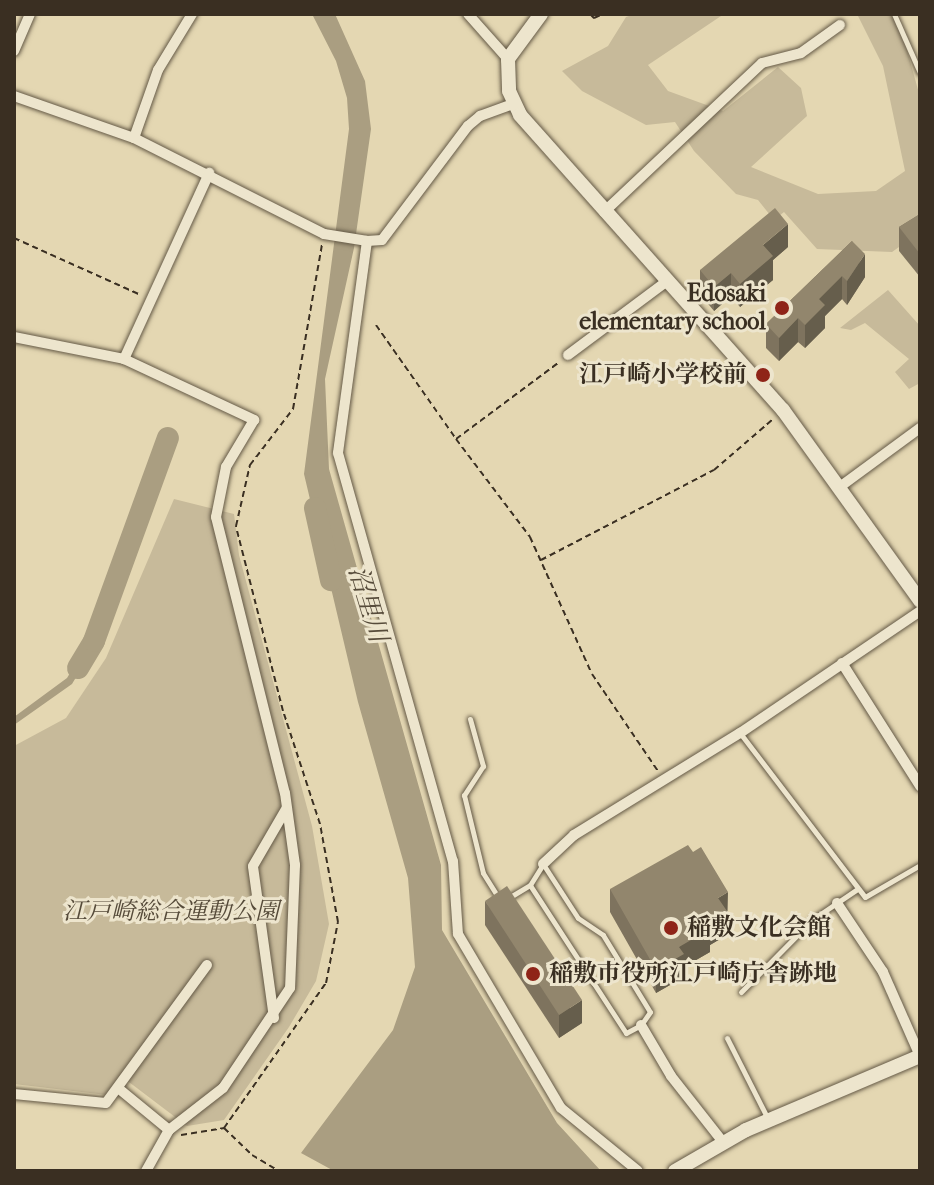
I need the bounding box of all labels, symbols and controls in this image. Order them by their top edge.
place label: Edosaki elementary school [579,280,766,336]
marker: Edosaki elementary school [773,299,791,317]
place label: 江戸崎小学校前 [579,361,747,389]
marker: 江戸崎小学校前 [754,366,772,384]
water label: 沼里川 [342,562,394,646]
park label: 江戸崎総合運動公園 [63,898,279,926]
place label: 稲敷文化会館 [687,914,831,942]
marker: 稲敷文化会館 [662,919,680,937]
place label: 稲敷市役所江戸崎庁舎跡地 [549,960,837,988]
marker: 稲敷市役所江戸崎庁舎跡地 [524,965,542,983]

